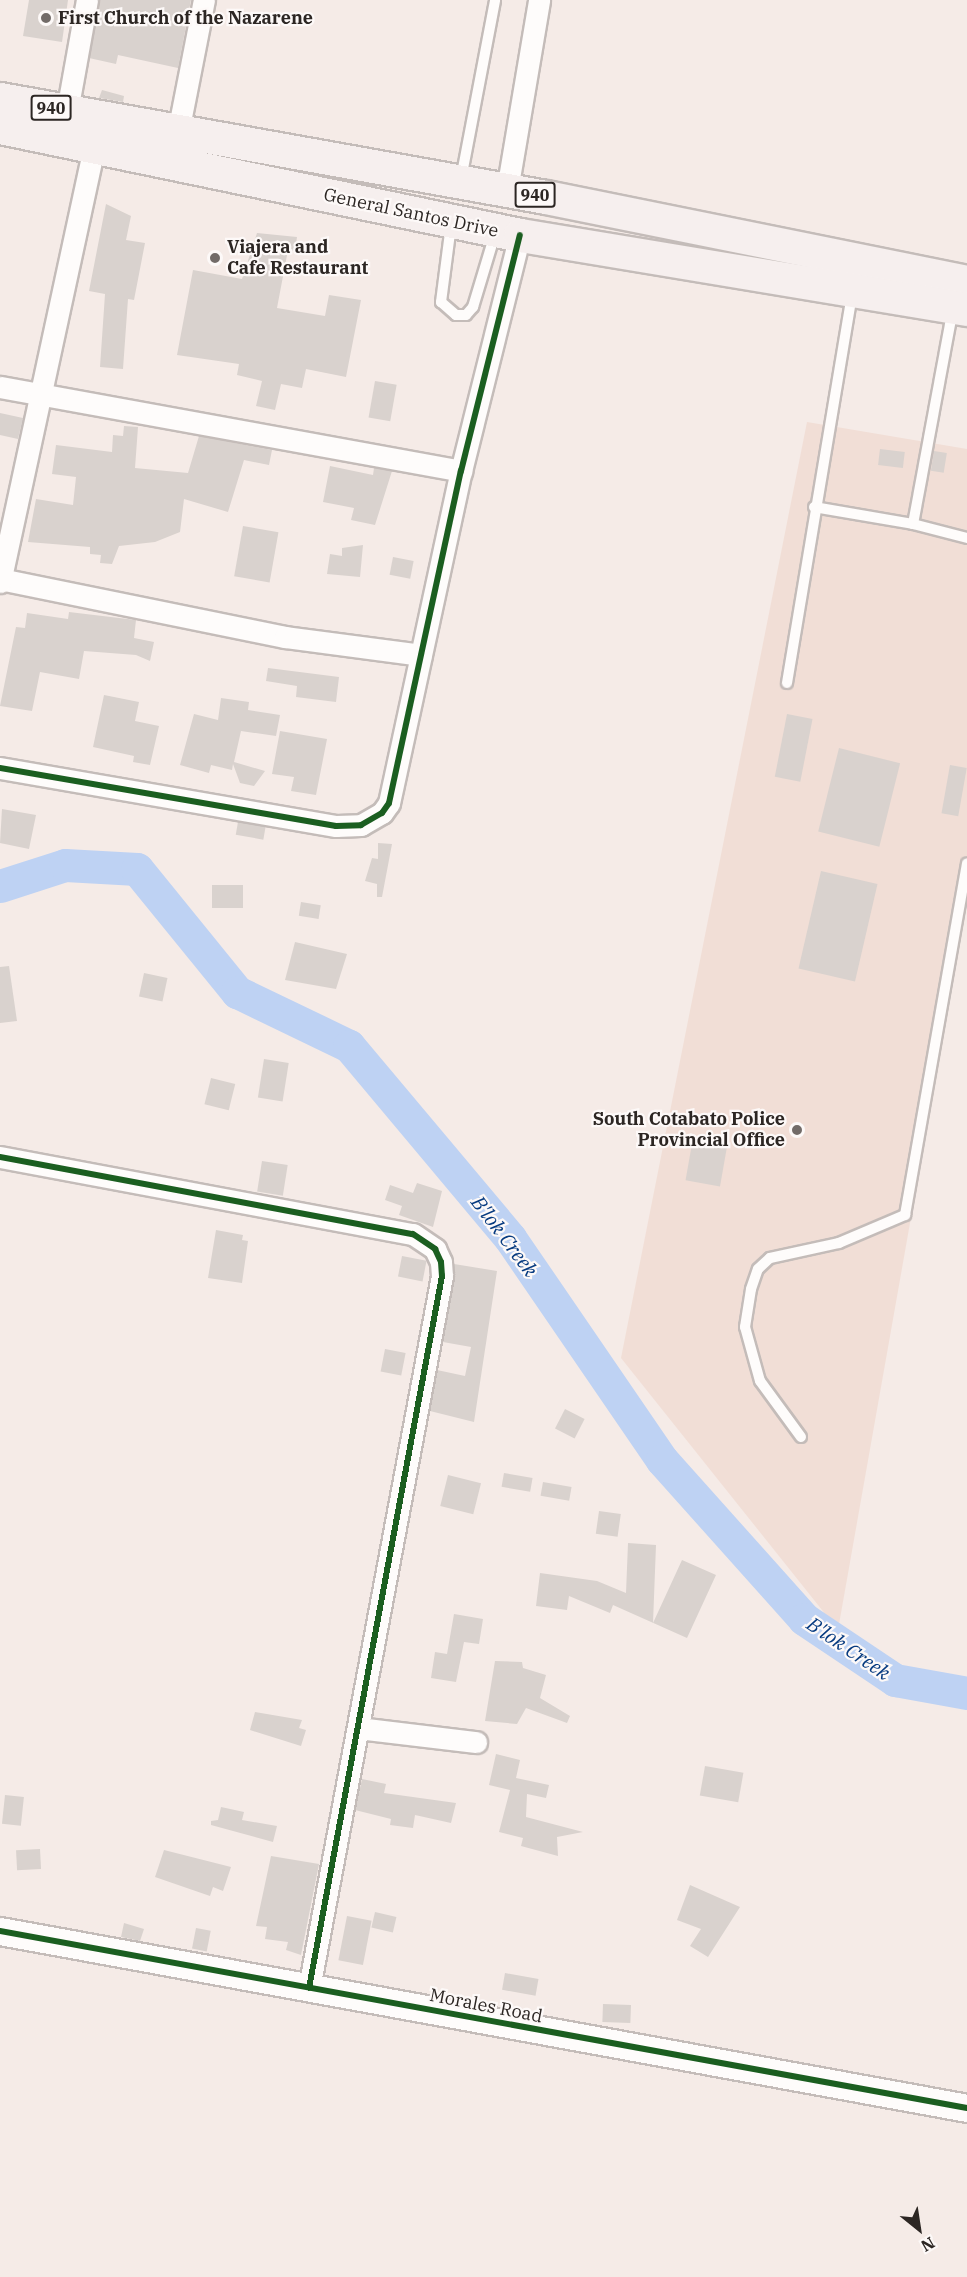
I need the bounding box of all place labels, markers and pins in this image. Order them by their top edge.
place label: First Church of the Nazarene [58,7,313,29]
marker: First Church of the Nazarene [39,11,53,25]
place label: Viajera and Cafe Restaurant [227,237,368,280]
marker: Viajera and Cafe Restaurant [208,251,222,265]
place label: South Cotabato Police Provincial Office [593,1109,785,1152]
marker: South Cotabato Police Provincial Office [790,1123,804,1137]

